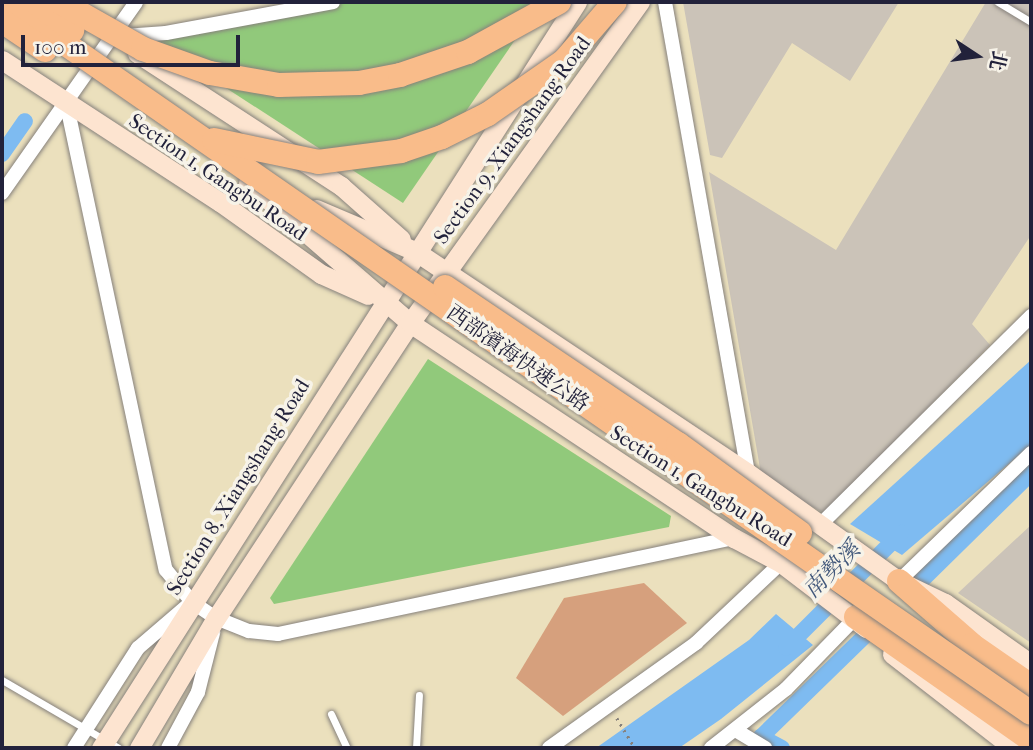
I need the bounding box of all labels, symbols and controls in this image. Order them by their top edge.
scale bar [24,21,243,65]
north arrow [942,21,1012,91]
street label: Section 9, Xiangshang Road [428,31,596,249]
text: 100 m [34,35,87,59]
text: 北 [985,49,1010,72]
street label: Section 1, Gangbu Road [124,108,312,246]
street label: 西部濱海快速公路 [442,299,594,417]
street label: Section 8, Xiangshang Road [161,374,315,600]
street label: Section 1, Gangbu Road [605,420,797,552]
water label: 南勢溪 [798,536,866,604]

